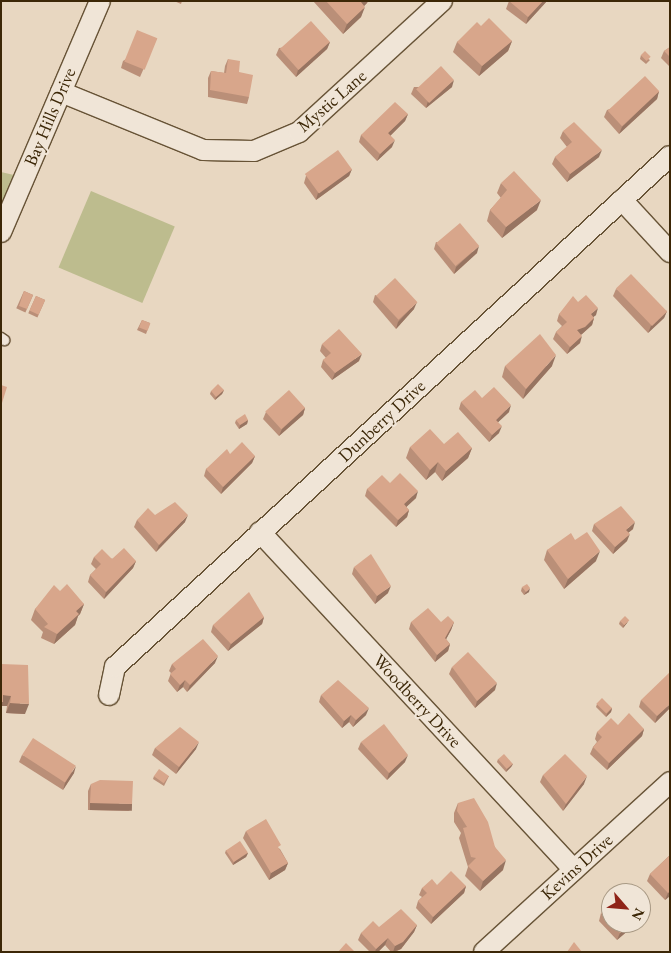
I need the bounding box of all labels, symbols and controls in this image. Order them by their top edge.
street label: Bay Hills Drive [20,65,80,169]
street label: Mystic Lane [293,65,371,137]
street label: Dunberry Drive [334,375,430,467]
street label: Woodberry Drive [368,650,466,752]
street label: Kevins Drive [537,829,617,905]
north arrow [601,883,651,933]
text: N [628,905,649,923]

